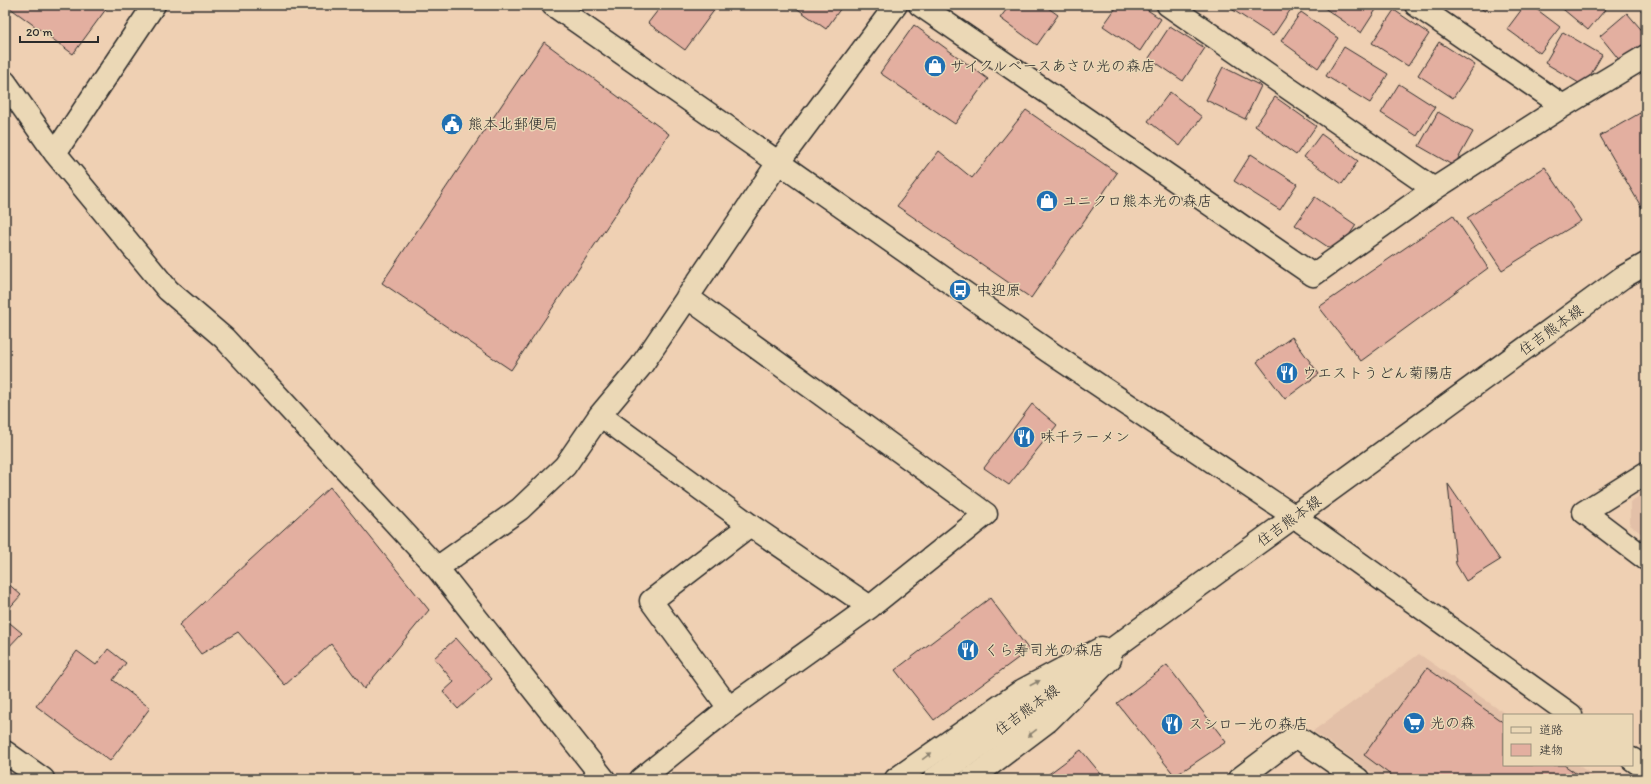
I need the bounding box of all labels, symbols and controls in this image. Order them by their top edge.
scale bar [20,18,98,44]
text: 20 m [26,25,53,39]
shop icon: サイクルベースあさひ光の森店 [922,53,948,79]
place label: サイクルベースあさひ光の森店 [950,57,1156,75]
public building icon: 熊本北郵便局 [439,111,465,137]
place label: 熊本北郵便局 [468,115,558,133]
shop icon: ユニクロ熊本光の森店 [1034,188,1060,214]
place label: ユニクロ熊本光の森店 [1062,192,1212,210]
bus stop icon: 中迎原 [947,277,973,303]
place label: 中迎原 [976,281,1021,299]
street label: 住吉熊本線 [1515,301,1587,359]
restaurant icon: ウエストうどん菊陽店 [1274,360,1300,386]
place label: ウエストうどん菊陽店 [1302,364,1454,382]
restaurant icon: 味千ラーメン [1011,424,1037,450]
place label: 味千ラーメン [1040,428,1130,446]
street label: 住吉熊本線 [1253,492,1325,550]
restaurant icon: くら寿司光の森店 [955,637,981,663]
place label: くら寿司光の森店 [984,641,1104,659]
one-way arrow [1029,680,1041,687]
street label: 住吉熊本線 [991,681,1063,739]
supermarket icon: 光の森 [1401,710,1427,736]
restaurant icon: スシロー光の森店 [1159,711,1185,737]
place label: 光の森 [1430,714,1475,732]
legend [1503,714,1633,766]
place label: スシロー光の森店 [1188,715,1308,733]
text: 道路 [1539,723,1563,737]
one-way arrow [1026,729,1037,737]
text: 建物 [1539,743,1563,757]
one-way arrow [922,752,933,760]

